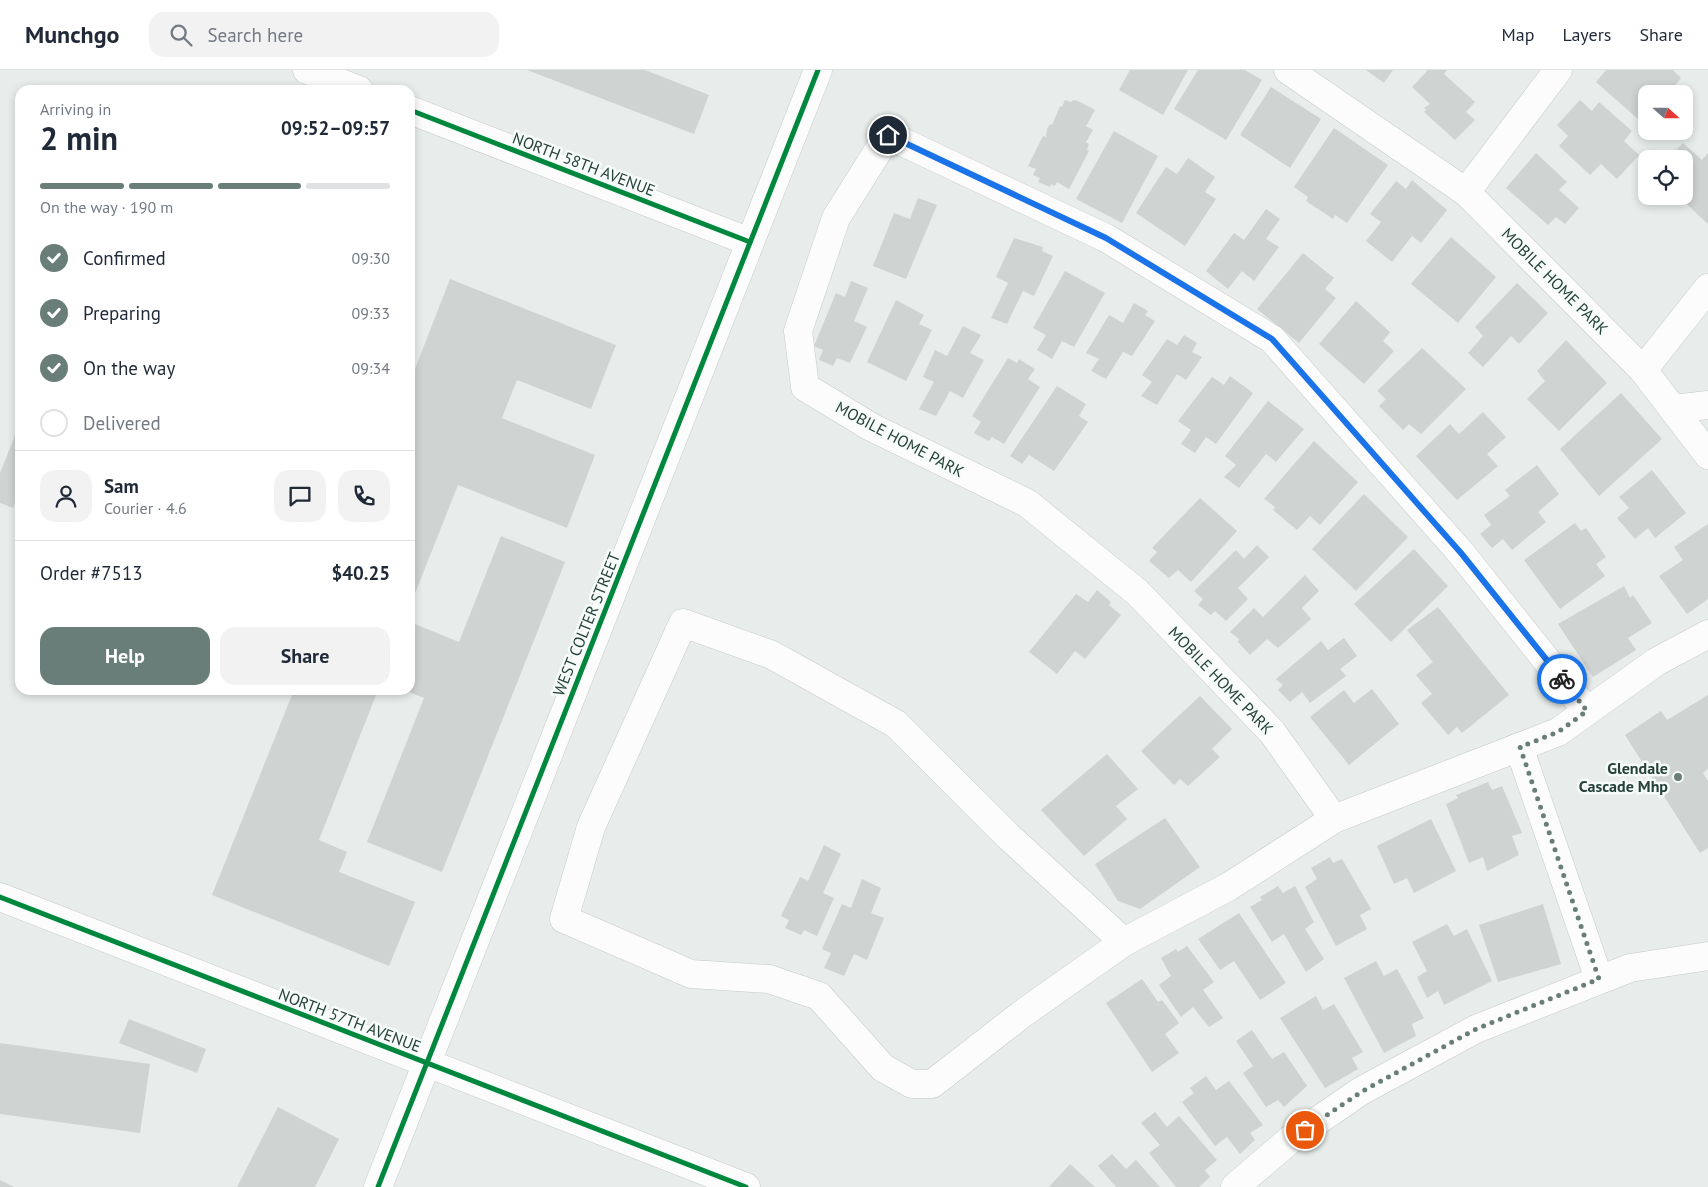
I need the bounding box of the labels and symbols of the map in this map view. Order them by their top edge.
north arrow [1638,85,1692,140]
pin [867,114,909,156]
street label: NORTH 58TH AVENUE [510,128,658,200]
street label: MOBILE HOME PARK [1498,224,1613,339]
street label: MOBILE HOME PARK [832,397,968,481]
street label: WEST COLTER STREET [548,549,624,699]
street label: MOBILE HOME PARK [1164,622,1278,738]
courier [1537,654,1587,704]
place label: Glendale Cascade Mhp [1579,758,1668,796]
marker: Glendale Cascade Mhp [1672,771,1684,783]
street label: NORTH 57TH AVENUE [276,984,424,1056]
pin [1284,1109,1326,1151]

